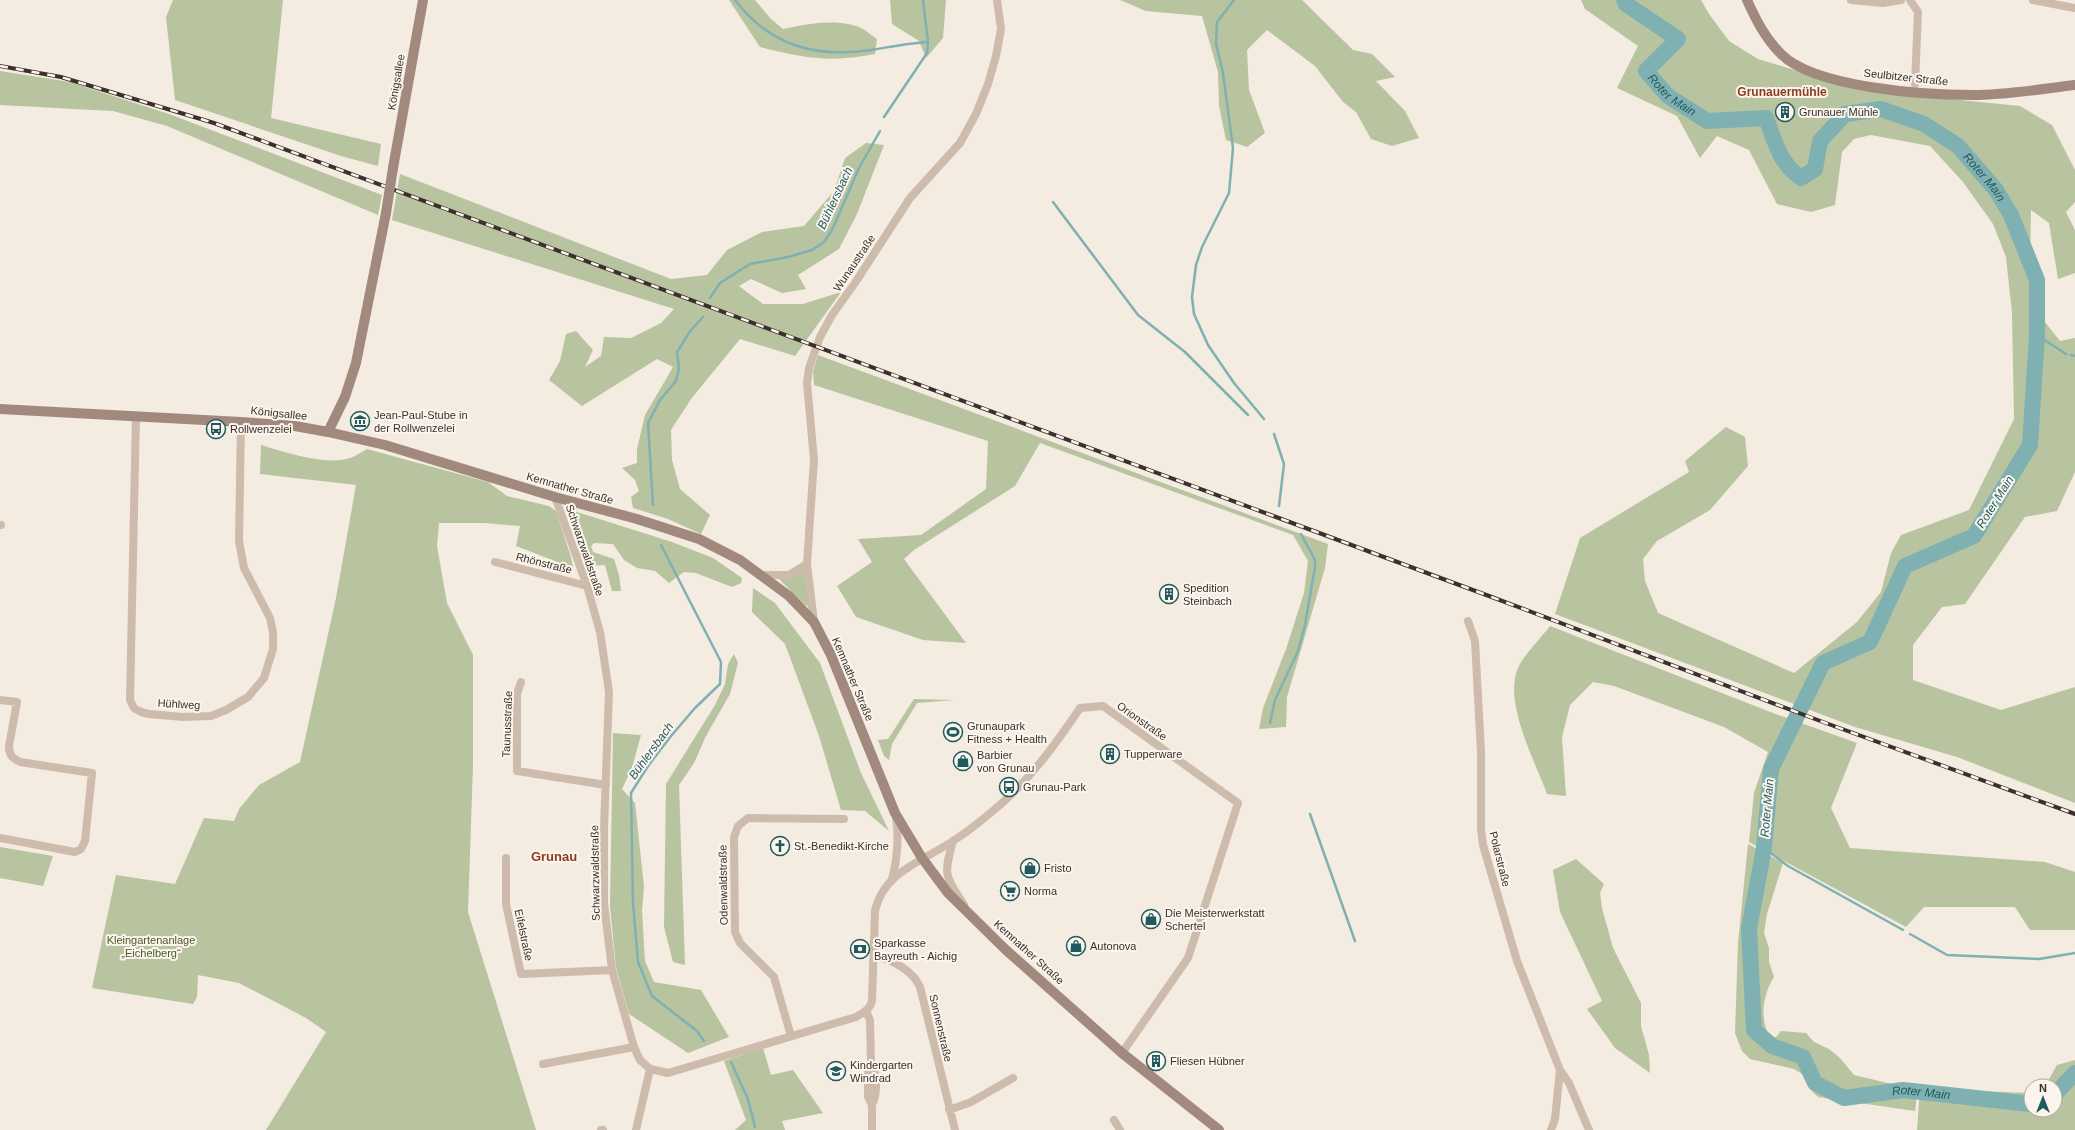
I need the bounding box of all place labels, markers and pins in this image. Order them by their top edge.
building icon: Grunauer Mühle [1774,101,1796,123]
place label: Grunauer Mühle [1799,106,1879,118]
place label: Jean-Paul-Stube in der Rollwenzelei [374,409,468,434]
museum icon: Jean-Paul-Stube in der Rollwenzelei [349,410,371,432]
bus stop icon: Rollwenzelei [205,418,227,440]
place label: Rollwenzelei [230,423,292,435]
place label: Spedition Steinbach [1183,582,1232,607]
building icon: Spedition Steinbach [1158,583,1180,605]
place label: Grunaupark Fitness + Health [967,720,1047,745]
sports icon: Grunaupark Fitness + Health [942,721,964,743]
building icon: Tupperware [1099,743,1121,765]
place label: Tupperware [1124,748,1182,760]
place label: Barbier von Grunau [977,749,1034,774]
shop icon: Barbier von Grunau [952,750,974,772]
bus stop icon: Grunau-Park [998,776,1020,798]
place label: Grunau-Park [1023,781,1086,793]
church icon: St.-Benedikt-Kirche [769,835,791,857]
place label: St.-Benedikt-Kirche [794,840,889,852]
shop icon: Fristo [1019,857,1041,879]
place label: Fristo [1044,862,1072,874]
supermarket icon: Norma [999,880,1021,902]
place label: Norma [1024,885,1058,897]
place label: Die Meisterwerkstatt Schertel [1165,907,1265,932]
shop icon: Die Meisterwerkstatt Schertel [1140,908,1162,930]
shop icon: Autonova [1065,935,1087,957]
place label: Sparkasse Bayreuth - Aichig [874,937,957,962]
bank icon: Sparkasse Bayreuth - Aichig [849,938,871,960]
place label: Autonova [1090,940,1137,952]
building icon: Fliesen Hübner [1145,1050,1167,1072]
place label: Fliesen Hübner [1170,1055,1245,1067]
place label: Kindergarten Windrad [850,1059,913,1084]
school or university icon: Kindergarten Windrad [825,1060,847,1082]

